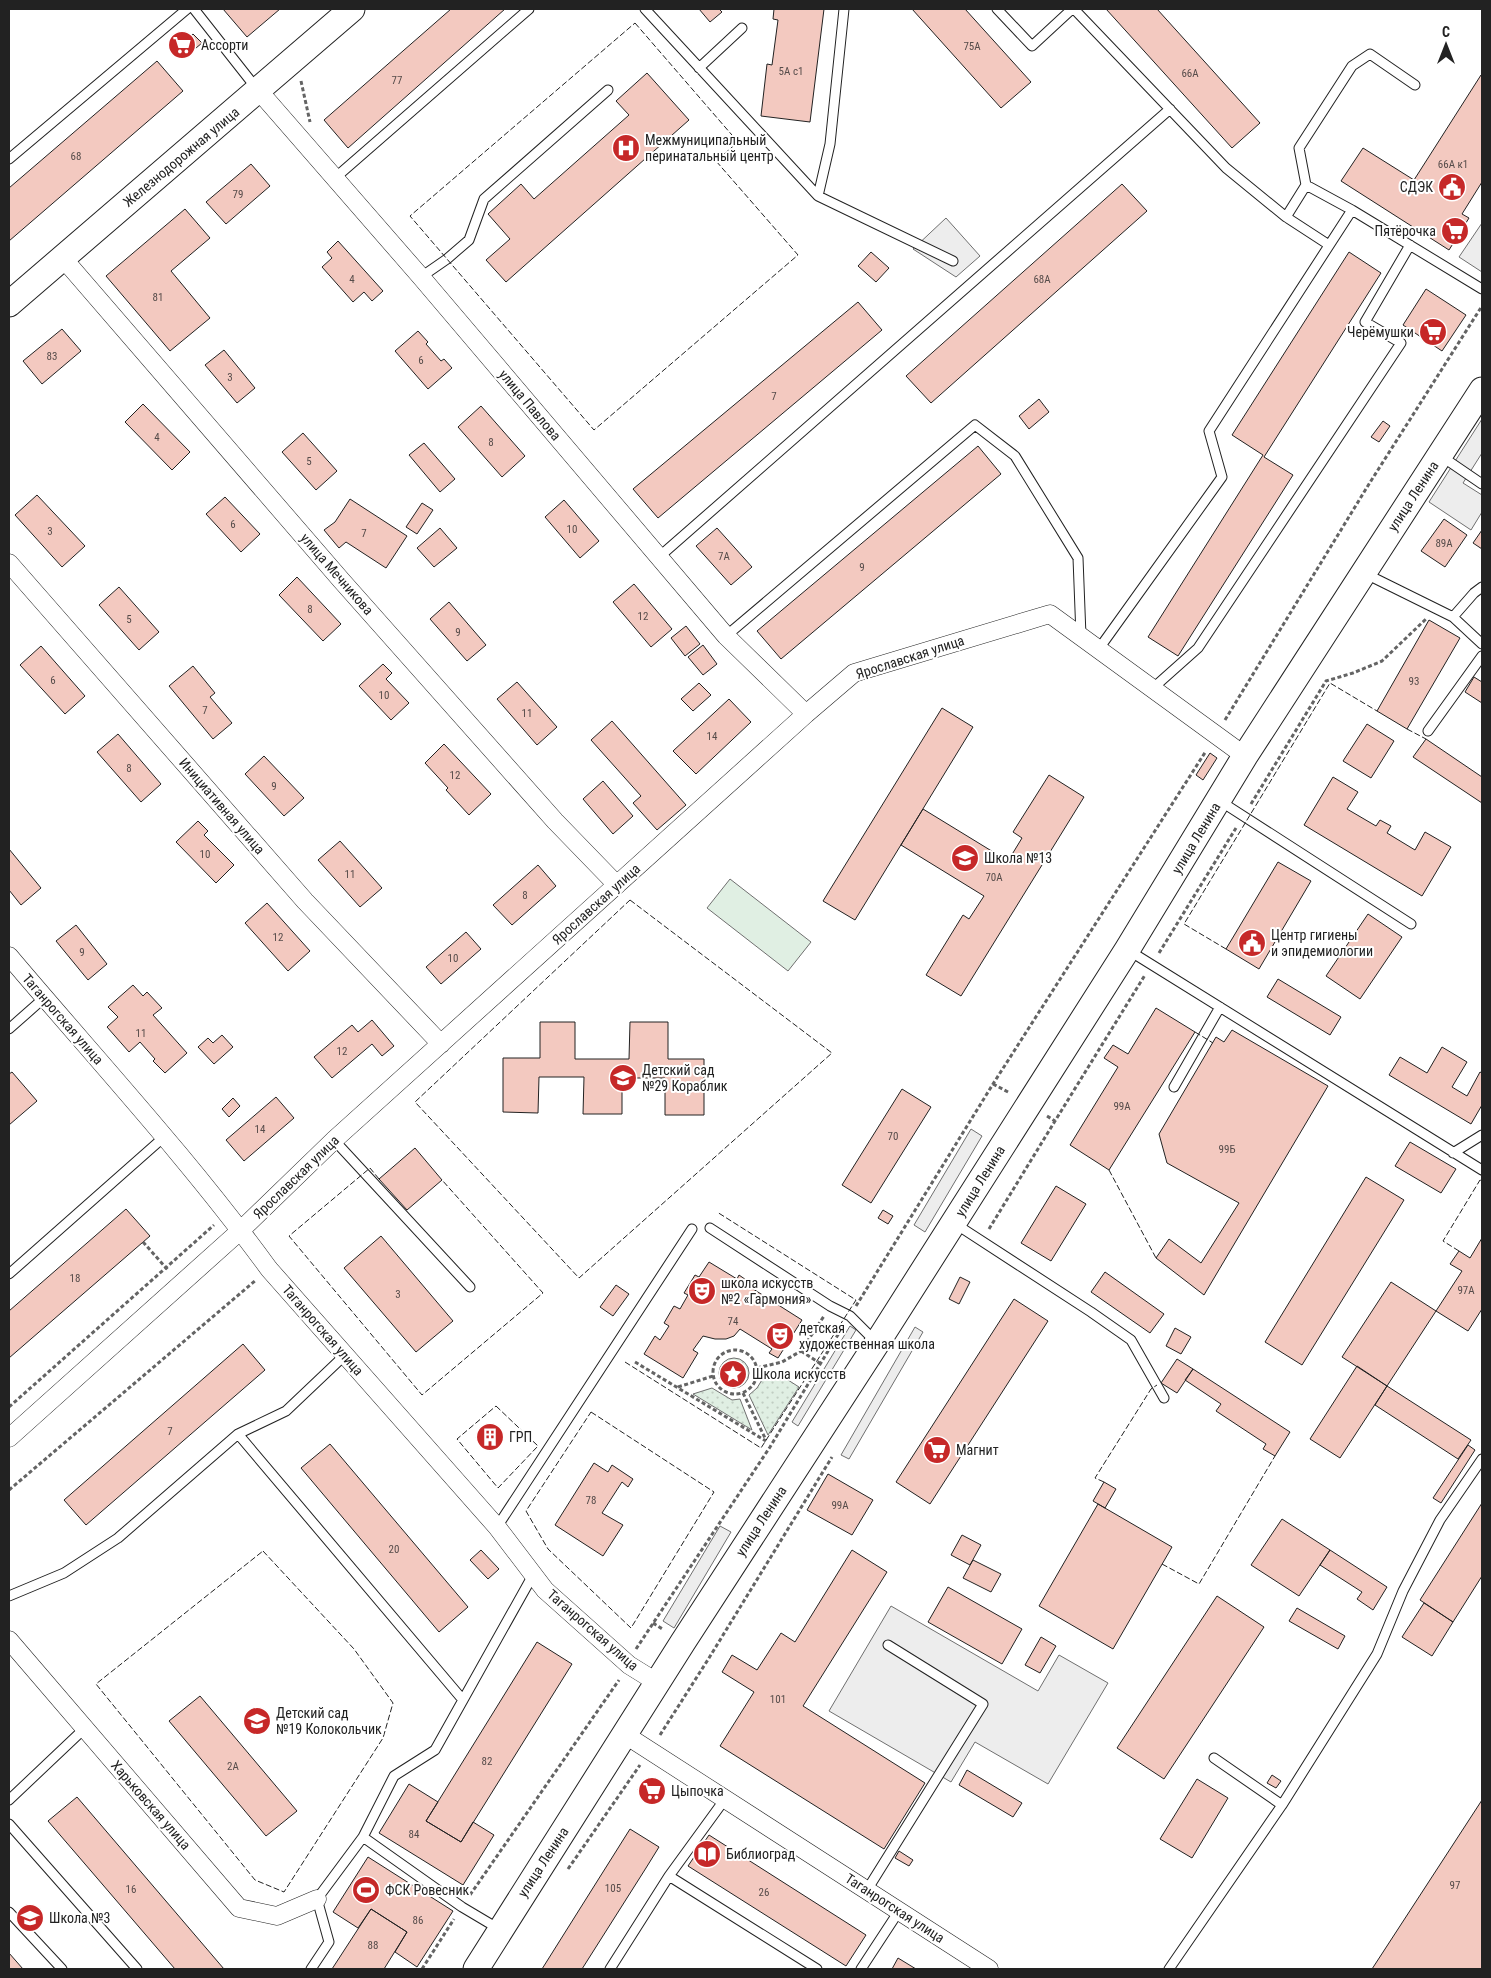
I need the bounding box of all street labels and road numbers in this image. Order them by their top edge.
street label: Железнодорожная улица [120,104,242,210]
street label: улица Павлова [496,366,564,444]
street label: улица Ленина [1384,458,1442,534]
street label: улица Мечникова [297,530,377,618]
street label: Ярославская улица [854,632,966,682]
street label: Инициативная улица [176,755,268,857]
street label: улица Ленина [1168,799,1224,877]
street label: Ярославская улица [549,860,643,948]
street label: Таганрогская улица [19,970,107,1068]
street label: Ярославская улица [250,1132,342,1222]
street label: улица Ленина [952,1143,1008,1219]
street label: Таганрогская улица [279,1281,367,1379]
street label: улица Ленина [732,1483,790,1559]
street label: Таганрогская улица [544,1586,642,1674]
street label: Харьковская улица [108,1757,194,1853]
street label: улица Ленина [514,1824,572,1900]
street label: Таганрогская улица [842,1870,948,1946]

